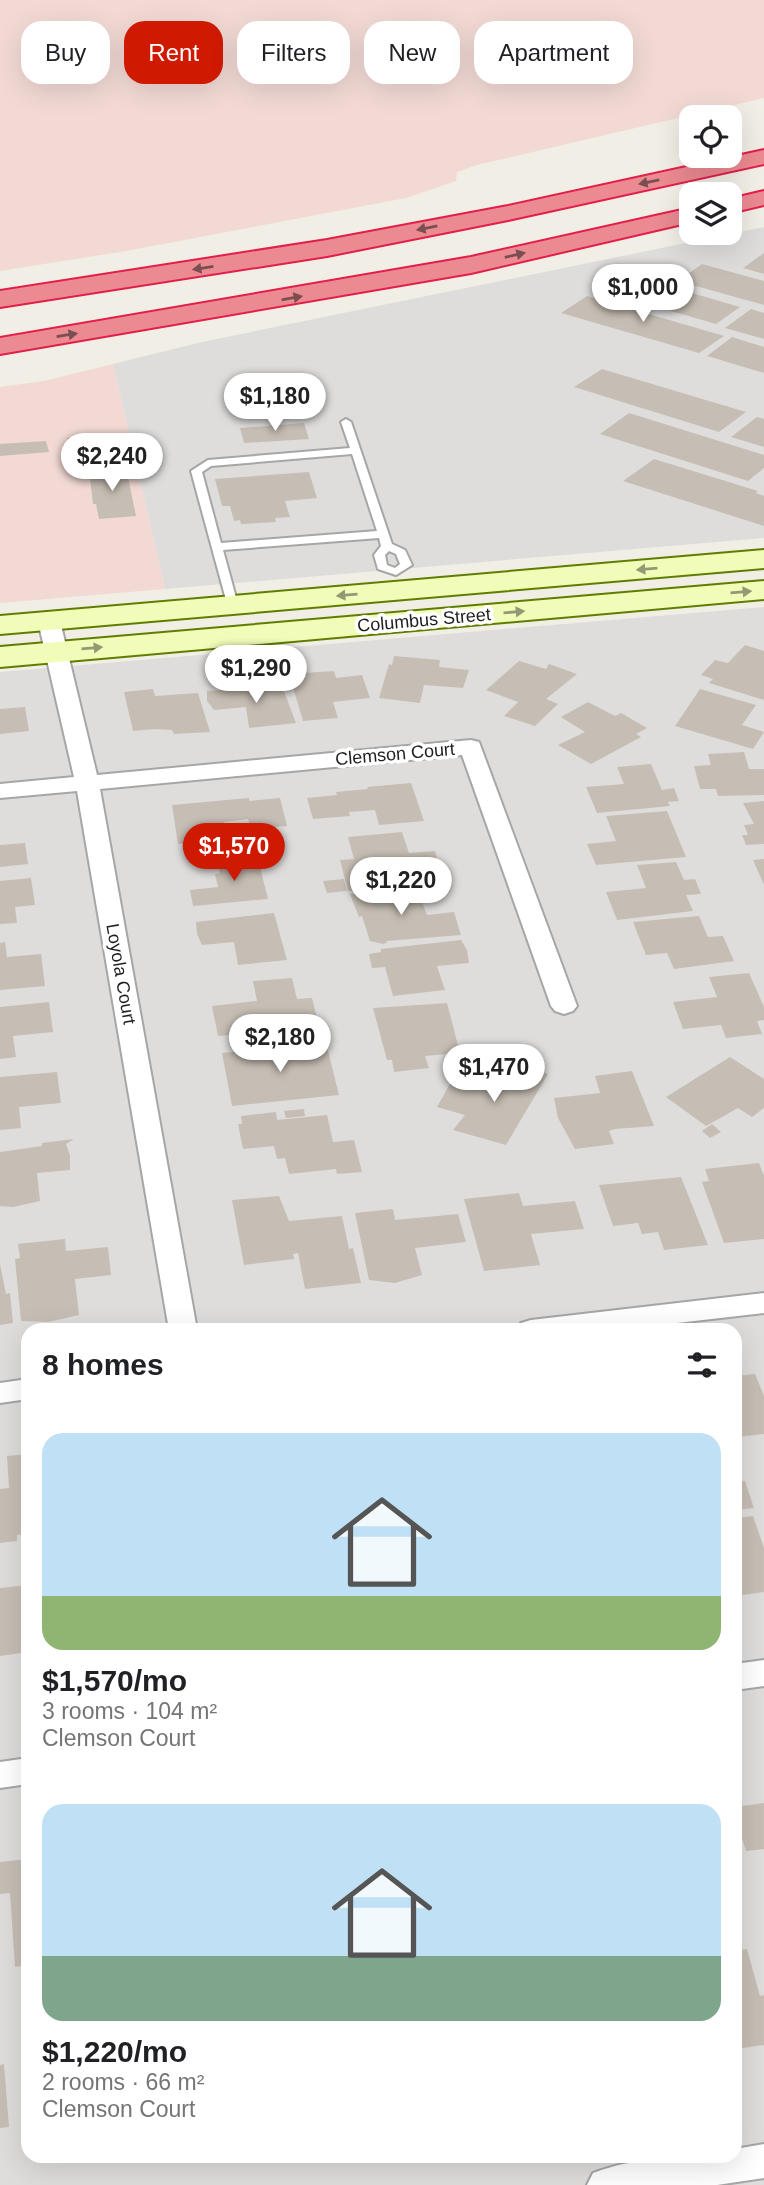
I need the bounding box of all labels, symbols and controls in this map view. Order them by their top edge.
chip: Buy [21,21,110,84]
chip: Rent [124,21,223,84]
chip: Filters [237,21,350,84]
chip: New [364,21,460,84]
chip: Apartment [474,21,633,84]
map controls [679,105,742,245]
button: locate [679,105,742,168]
one-way arrow [638,177,660,188]
button: layers [679,182,742,245]
one-way arrow [416,223,438,234]
one-way arrow [504,249,526,260]
one-way arrow [192,262,214,273]
pin: $1,000 [586,264,700,324]
text: $1,000 [608,274,678,300]
one-way arrow [281,292,303,303]
one-way arrow [57,329,79,340]
pin: $1,180 [218,374,332,433]
text: $1,180 [240,383,310,409]
pin: $2,240 [55,434,169,493]
text: $2,240 [77,443,147,469]
one-way arrow [636,564,658,575]
one-way arrow [730,586,752,597]
one-way arrow [336,590,358,601]
street label: Columbus Street [356,604,492,636]
one-way arrow [504,606,526,617]
one-way arrow [82,643,104,654]
pin: $1,290 [199,646,313,705]
text: $1,290 [221,655,291,681]
street label: Clemson Court [334,739,456,769]
pin: $1,570 [177,824,291,883]
text: $1,570 [199,833,269,859]
pin: $1,220 [344,858,458,917]
text: $1,220 [366,867,436,893]
street label: Loyola Court [102,922,140,1026]
pin: $2,180 [223,1014,337,1074]
text: $2,180 [245,1024,315,1050]
pin: $1,470 [437,1044,551,1104]
text: $1,470 [459,1054,529,1080]
icon: filters [683,1346,721,1384]
text: 8 homes [42,1348,164,1381]
icon: home [319,1479,445,1605]
text: $1,570/mo [42,1664,187,1697]
text: 3 rooms · 104 m² [42,1698,217,1724]
text: Clemson Court [42,1725,195,1751]
icon: home [319,1850,445,1976]
text: $1,220/mo [42,2035,187,2068]
text: 2 rooms · 66 m² [42,2069,204,2095]
text: Clemson Court [42,2096,195,2122]

